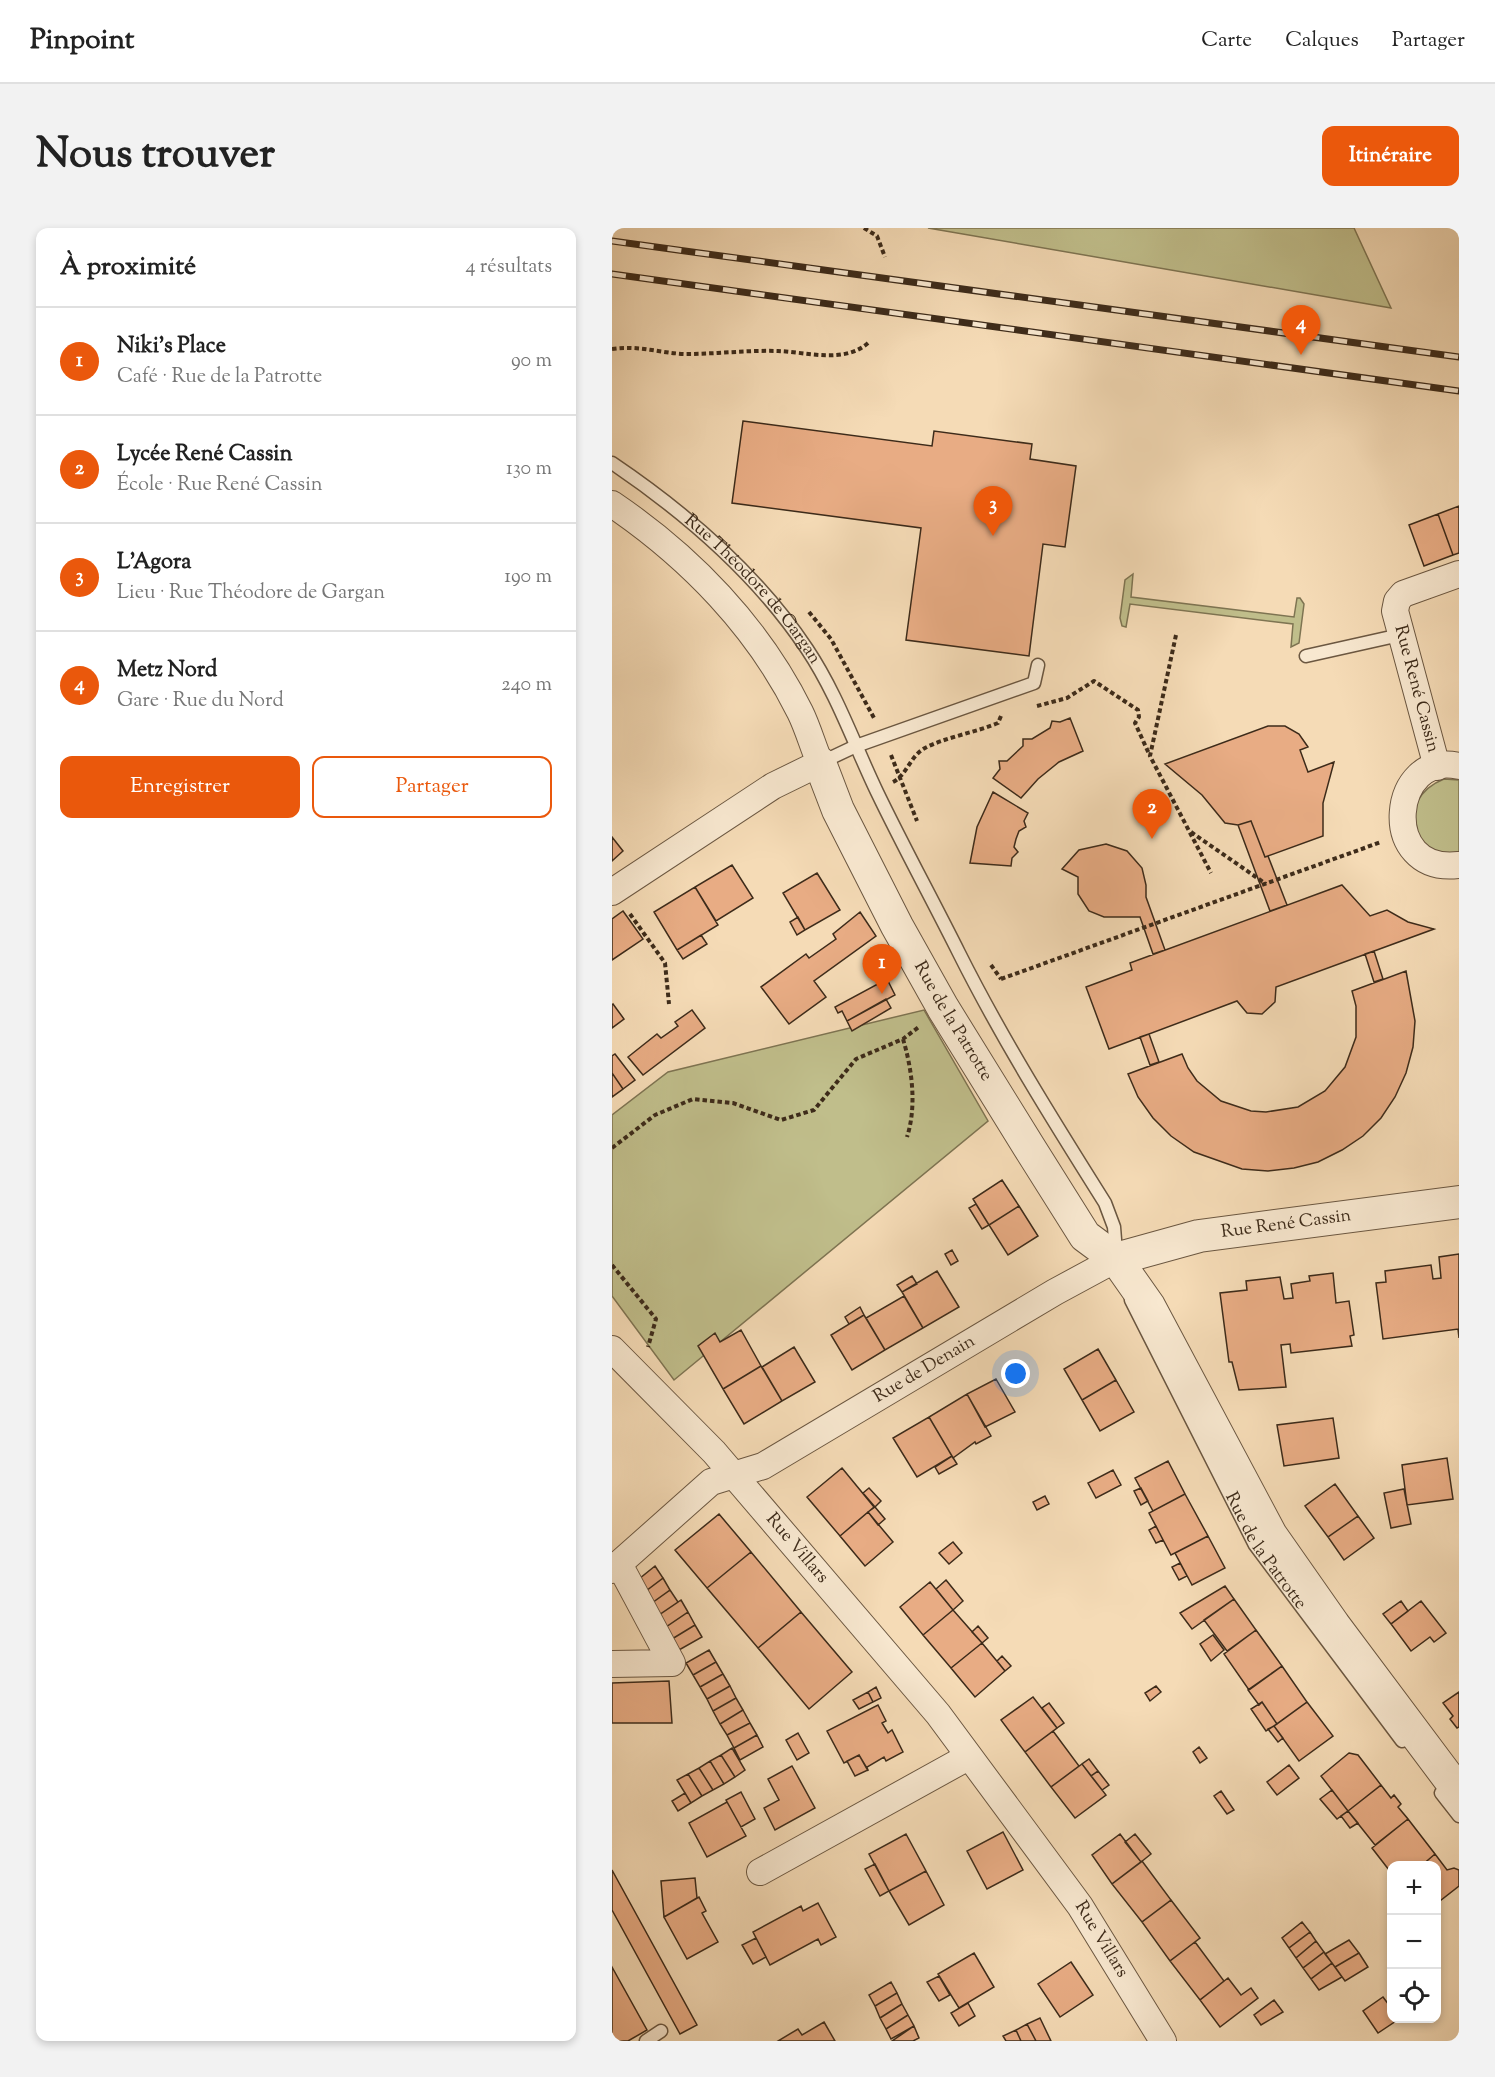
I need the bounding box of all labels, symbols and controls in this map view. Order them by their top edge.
text: Pinpoint [30,21,134,61]
text: Carte [1201,26,1252,56]
text: Calques [1285,26,1359,56]
text: Partager [1392,26,1465,56]
text: Nous trouver [36,126,275,186]
button: Itinéraire [1322,126,1459,186]
text: À proximité [60,249,196,286]
text: 4 résultats [466,253,552,282]
pin: 4 [1282,306,1320,355]
text: Niki's Place [117,331,226,363]
text: 1 [76,347,83,376]
text: 90 m [511,347,552,376]
text: Café · Rue de la Patrotte [117,363,322,392]
text: Lycée René Cassin [117,439,293,471]
text: 2 [75,455,84,484]
text: 130 m [506,455,552,484]
text: École · Rue René Cassin [117,471,323,500]
pin: 3 [974,486,1012,536]
street label: Rue Théodore de Gargan [678,508,827,670]
text: L'Agora [117,547,191,579]
text: 3 [75,563,84,592]
text: 190 m [504,563,552,592]
text: Lieu · Rue Théodore de Gargan [117,579,385,608]
street label: Rue René Cassin [1387,622,1446,756]
text: Metz Nord [117,655,218,687]
text: 4 [74,671,85,700]
text: 240 m [501,671,552,700]
text: Gare · Rue du Nord [117,687,284,716]
button: Enregistrer [60,756,300,818]
button: Partager [312,756,552,818]
pin: 2 [1132,790,1172,839]
pin: 1 [862,944,902,994]
street label: Rue de la Patrotte [907,957,998,1087]
street label: Rue René Cassin [1219,1203,1353,1246]
street label: Rue de Denain [869,1329,981,1410]
your location [1001,1359,1030,1388]
street label: Rue de la Patrotte [1217,1488,1312,1615]
street label: Rue Villars [759,1508,834,1590]
map controls [1387,1861,1441,2023]
button: + [1387,1861,1441,1915]
street label: Rue Villars [1067,1896,1134,1983]
button: − [1387,1915,1441,1969]
button: locate [1387,1969,1441,2023]

